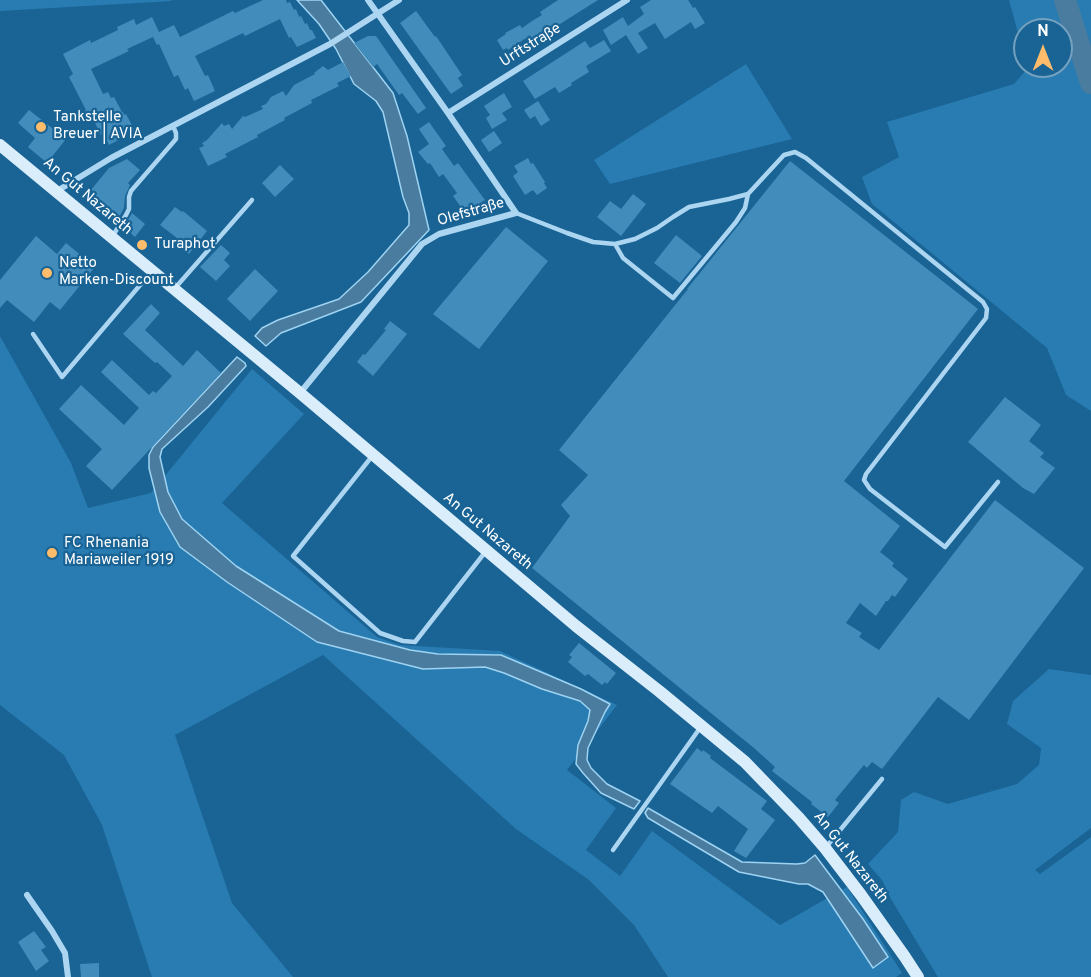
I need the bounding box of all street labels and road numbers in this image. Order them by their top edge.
street label: Urftstraße [497,20,565,72]
street label: An Gut Nazareth [39,154,135,240]
street label: Olefstraße [435,195,507,231]
street label: An Gut Nazareth [439,489,535,575]
street label: An Gut Nazareth [809,809,891,907]

